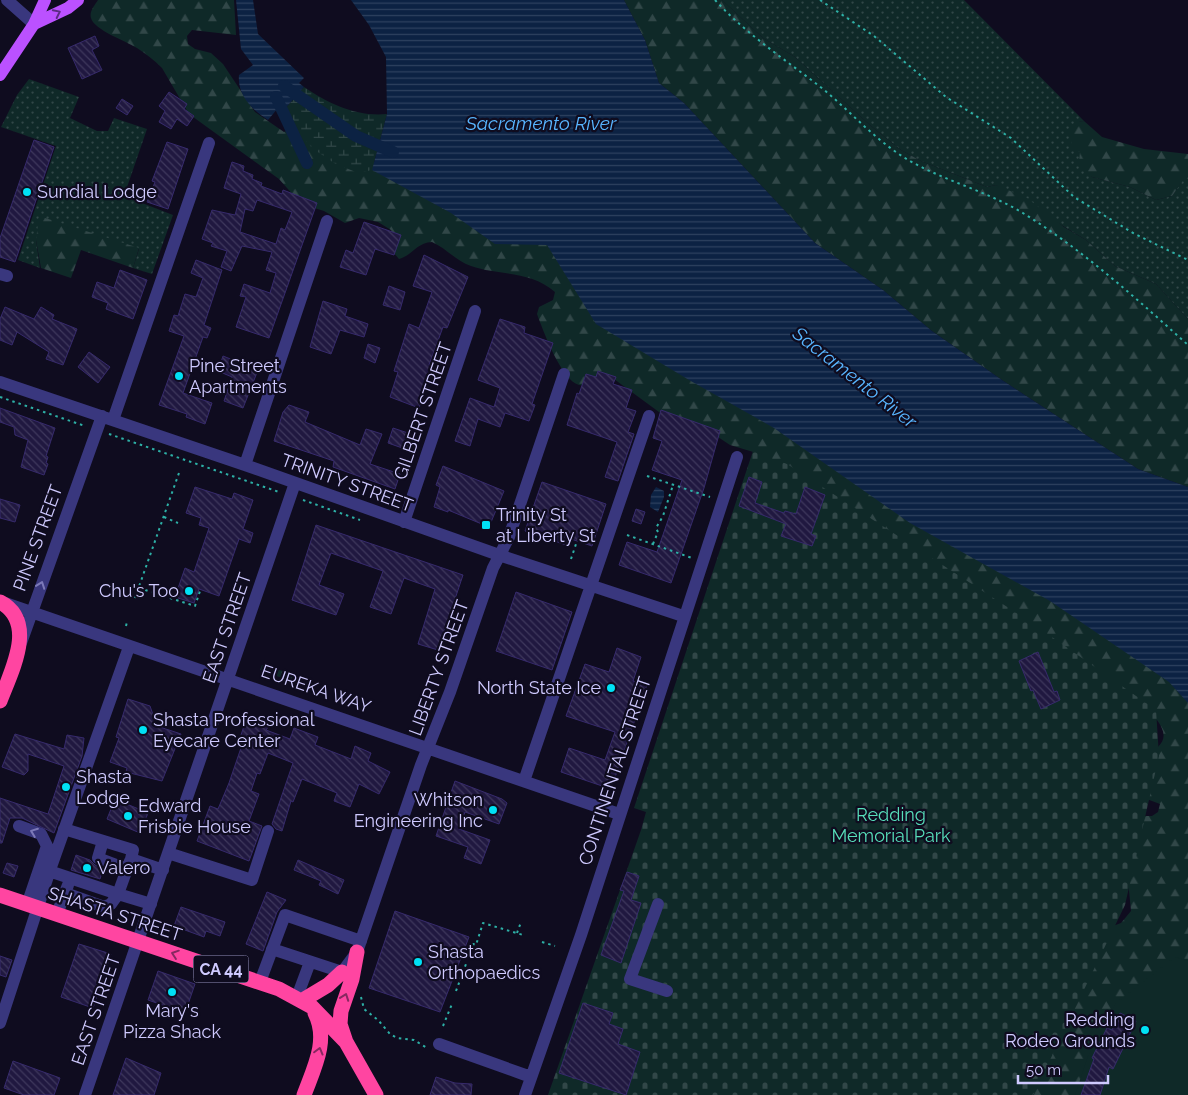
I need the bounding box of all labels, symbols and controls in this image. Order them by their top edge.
one-way arrow [52,9,61,19]
water label: Sacramento River [465,112,618,134]
place label: Sundial Lodge [37,181,157,202]
marker: Sundial Lodge [21,186,33,198]
water label: Sacramento River [788,321,922,433]
street label: GILBERT STREET [389,339,456,482]
place label: Pine Street Apartments [189,355,287,397]
marker: Pine Street Apartments [173,370,185,382]
street label: TRINITY STREET [278,449,416,516]
street label: PINE STREET [9,482,66,594]
place label: Trinity St at Liberty St [496,504,595,546]
marker: Trinity St at Liberty St [480,519,492,531]
street label: EAST STREET [198,570,255,686]
place label: Chu's Too [99,580,179,601]
one-way arrow [35,582,45,590]
marker: Chu's Too [183,585,195,597]
street label: LIBERTY STREET [404,597,473,738]
street label: EUREKA WAY [259,660,374,717]
street label: CONTINENTAL STREET [574,674,655,868]
place label: North State Ice [477,677,601,698]
marker: North State Ice [605,682,617,694]
place label: Shasta Professional Eyecare Center [153,709,315,751]
marker: Shasta Professional Eyecare Center [137,724,149,736]
place label: Shasta Lodge [76,766,132,808]
marker: Shasta Lodge [60,781,72,793]
place label: Whitson Engineering Inc [354,789,483,831]
place label: Edward Frisbie House [138,795,251,837]
marker: Whitson Engineering Inc [487,804,499,816]
park label: Redding Memorial Park [831,804,951,846]
marker: Edward Frisbie House [122,810,134,822]
one-way arrow [30,827,39,838]
place label: Valero [97,857,151,878]
marker: Valero [81,862,93,874]
street label: SHASTA STREET [46,882,185,945]
place label: Shasta Orthopaedics [428,941,540,983]
one-way arrow [171,950,180,960]
street label: EAST STREET [67,952,124,1068]
road number: CA 44 [194,956,248,982]
marker: Shasta Orthopaedics [412,956,424,968]
marker: Mary's Pizza Shack [166,986,178,998]
one-way arrow [340,993,350,1002]
place label: Mary's Pizza Shack [123,1000,221,1042]
place label: Redding Rodeo Grounds [1005,1009,1135,1051]
marker: Redding Rodeo Grounds [1139,1024,1151,1036]
one-way arrow [313,1047,323,1055]
scale bar [1018,1052,1108,1084]
text: 50 m [1026,1061,1061,1079]

